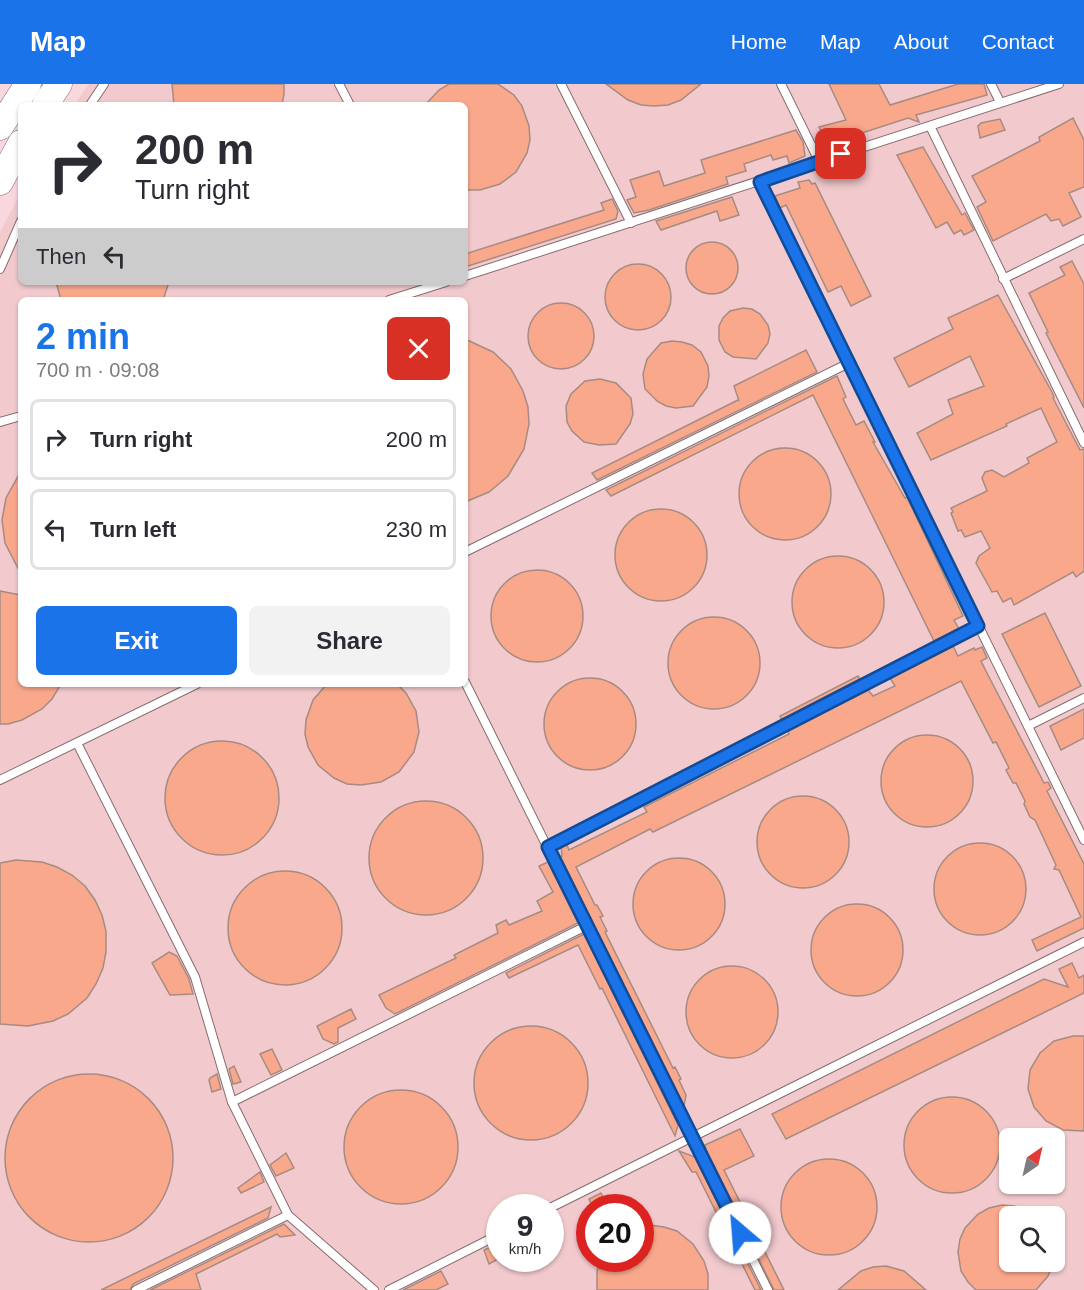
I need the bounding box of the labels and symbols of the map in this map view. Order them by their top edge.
pin [815,128,866,179]
north arrow [999,1128,1065,1194]
speed limit sign: 20 [576,1194,654,1272]
position arrow [708,1201,772,1265]

